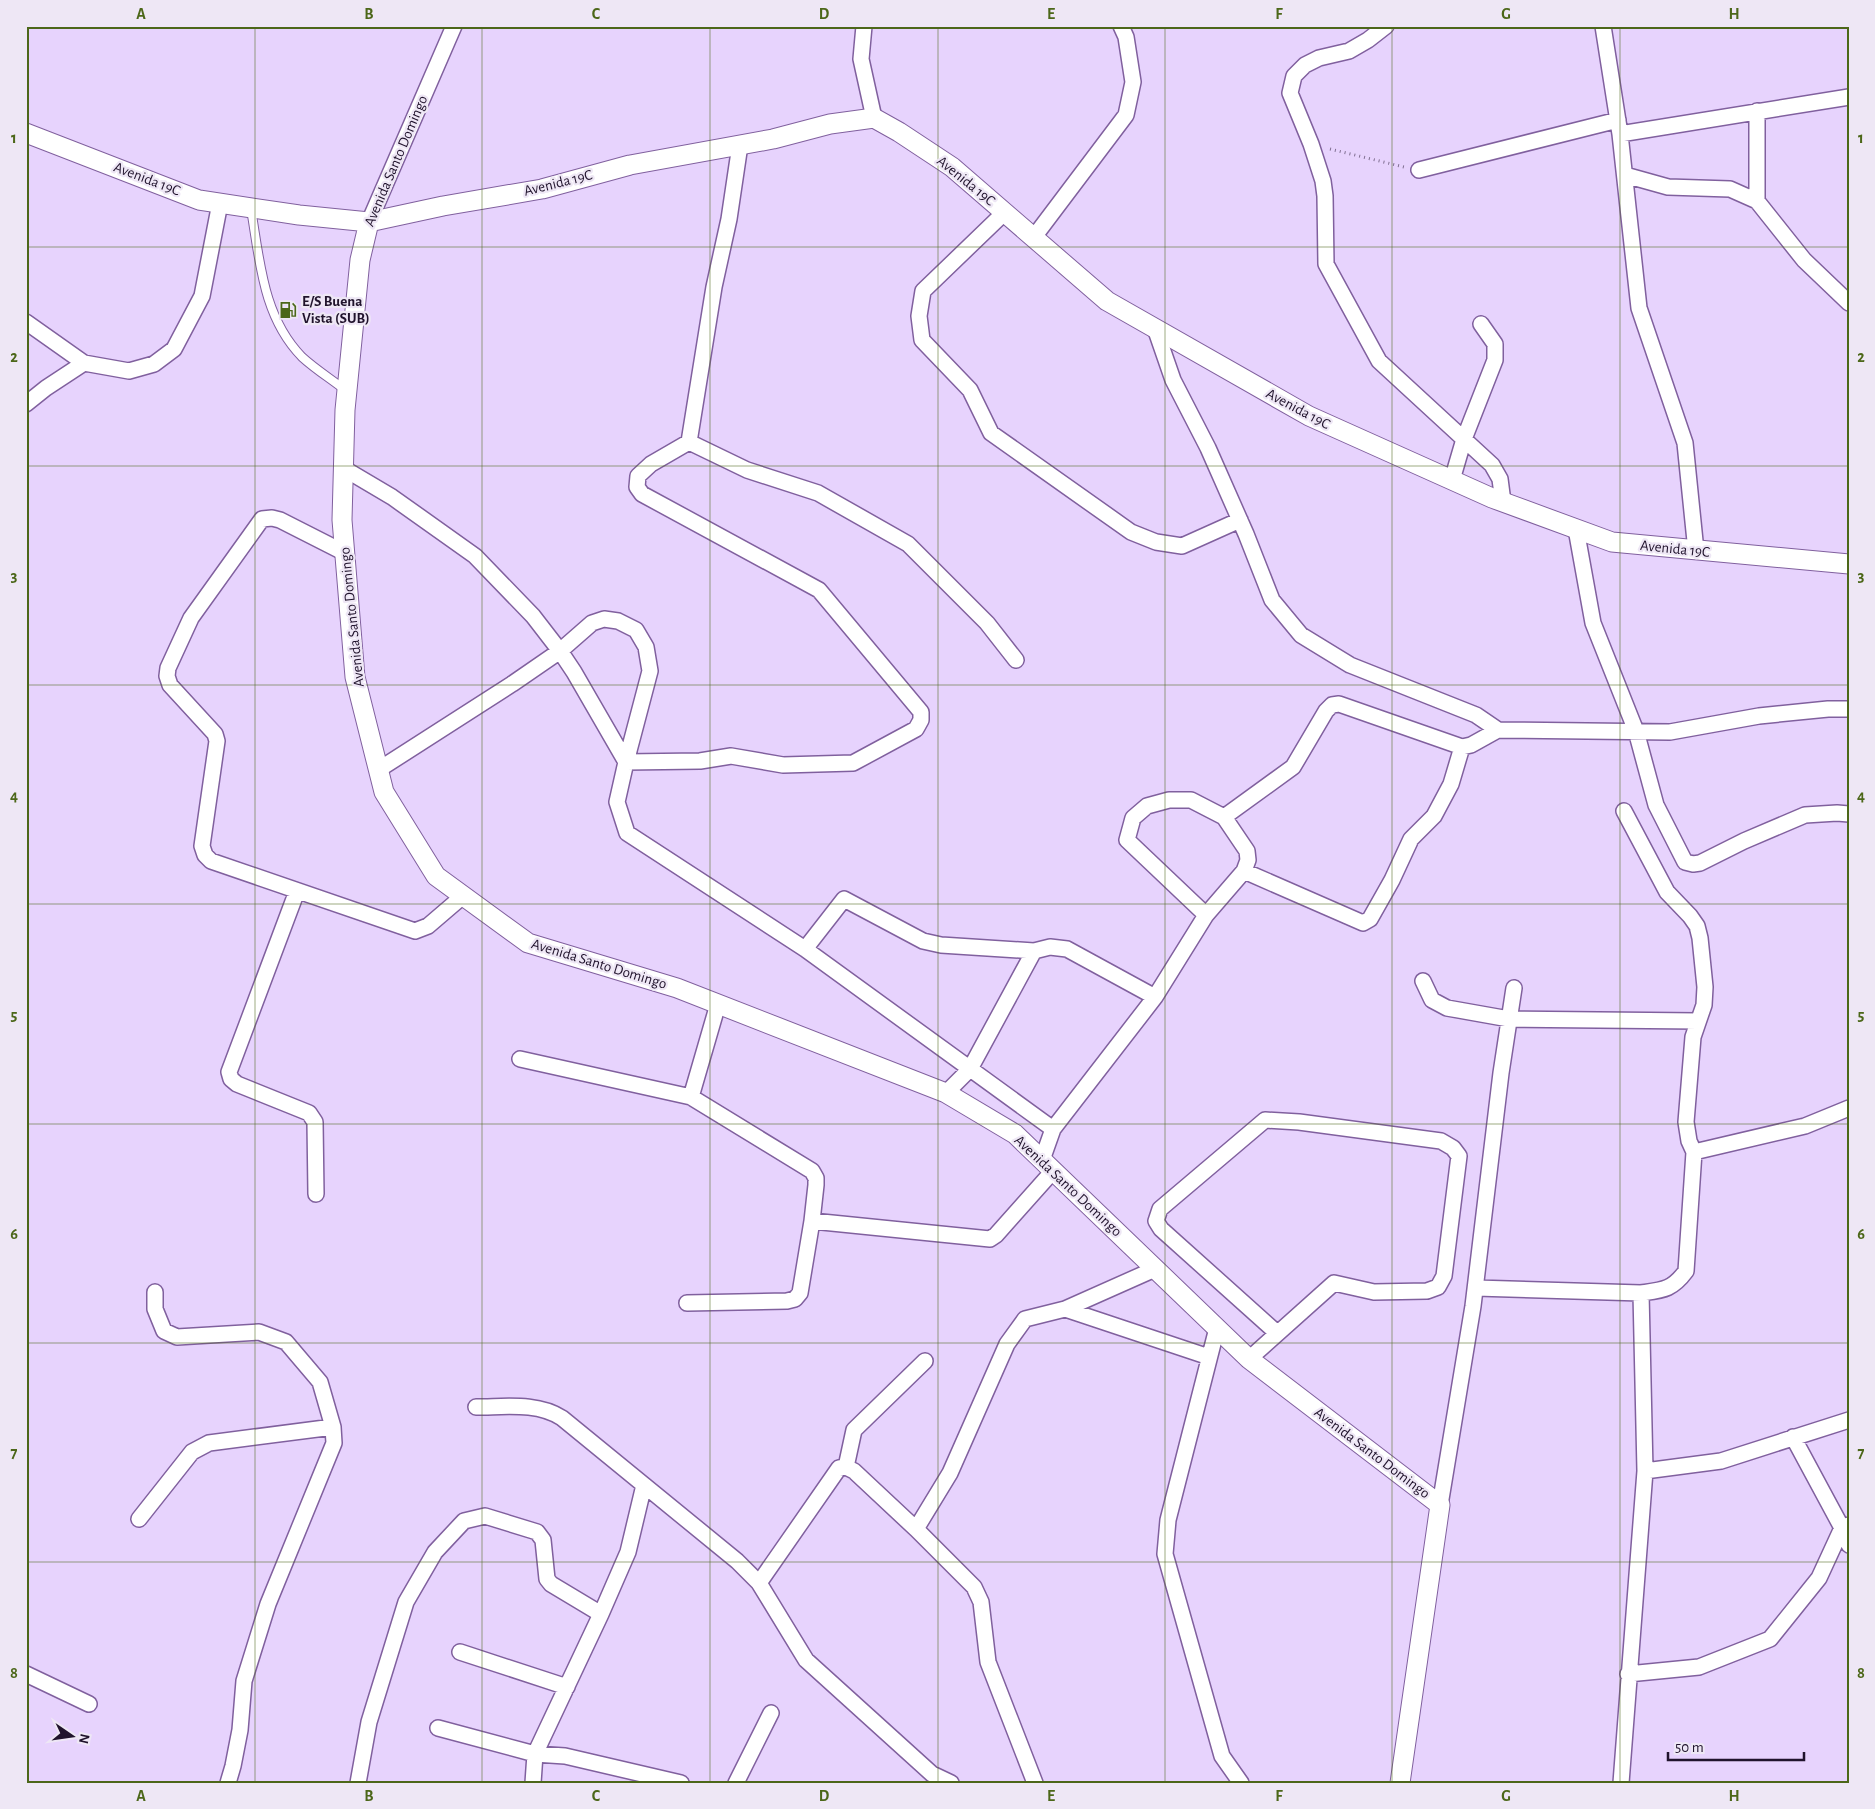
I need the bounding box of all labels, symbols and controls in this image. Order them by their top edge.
text: A [136,6,146,22]
text: B [364,6,374,22]
text: C [592,6,601,22]
text: D [819,6,830,22]
text: E [1047,6,1055,22]
text: F [1275,6,1283,22]
text: G [1501,6,1511,22]
text: H [1728,6,1740,22]
street label: Avenida Santo Domingo [362,93,430,229]
text: 1 [11,130,17,146]
text: 1 [1858,130,1864,146]
street label: Avenida 19C [934,153,998,209]
street label: Avenida 19C [112,159,183,199]
street label: Avenida 19C [522,167,594,199]
place label: E/S Buena Vista (SUB) [302,294,370,326]
fuel station icon: E/S Buena Vista (SUB) [278,300,298,320]
text: 2 [10,349,18,365]
text: 2 [1857,349,1865,365]
street label: Avenida 19C [1264,386,1333,432]
street label: Avenida 19C [1639,538,1711,560]
street label: Avenida Santo Domingo [337,546,367,688]
text: 3 [11,568,18,584]
text: 3 [1858,568,1865,584]
text: 4 [10,788,18,804]
text: 4 [1857,788,1865,804]
street label: Avenida Santo Domingo [530,936,668,992]
text: 5 [11,1007,18,1023]
text: 5 [1858,1007,1865,1023]
street label: Avenida Santo Domingo [1011,1133,1125,1239]
text: 6 [10,1226,18,1242]
text: 6 [1857,1226,1865,1242]
street label: Avenida Santo Domingo [1311,1405,1433,1501]
text: 7 [11,1445,18,1461]
text: 7 [1858,1445,1865,1461]
text: 8 [10,1665,18,1681]
text: 8 [1857,1665,1865,1681]
north arrow [48,1712,98,1762]
scale bar [1668,1729,1804,1761]
text: N [76,1732,92,1745]
text: 50 m [1675,1740,1704,1755]
text: A [136,1788,146,1804]
text: B [364,1788,374,1804]
text: C [592,1788,601,1804]
text: D [819,1788,830,1804]
text: E [1047,1788,1055,1804]
text: F [1275,1788,1283,1804]
text: G [1501,1788,1511,1804]
text: H [1728,1788,1740,1804]

